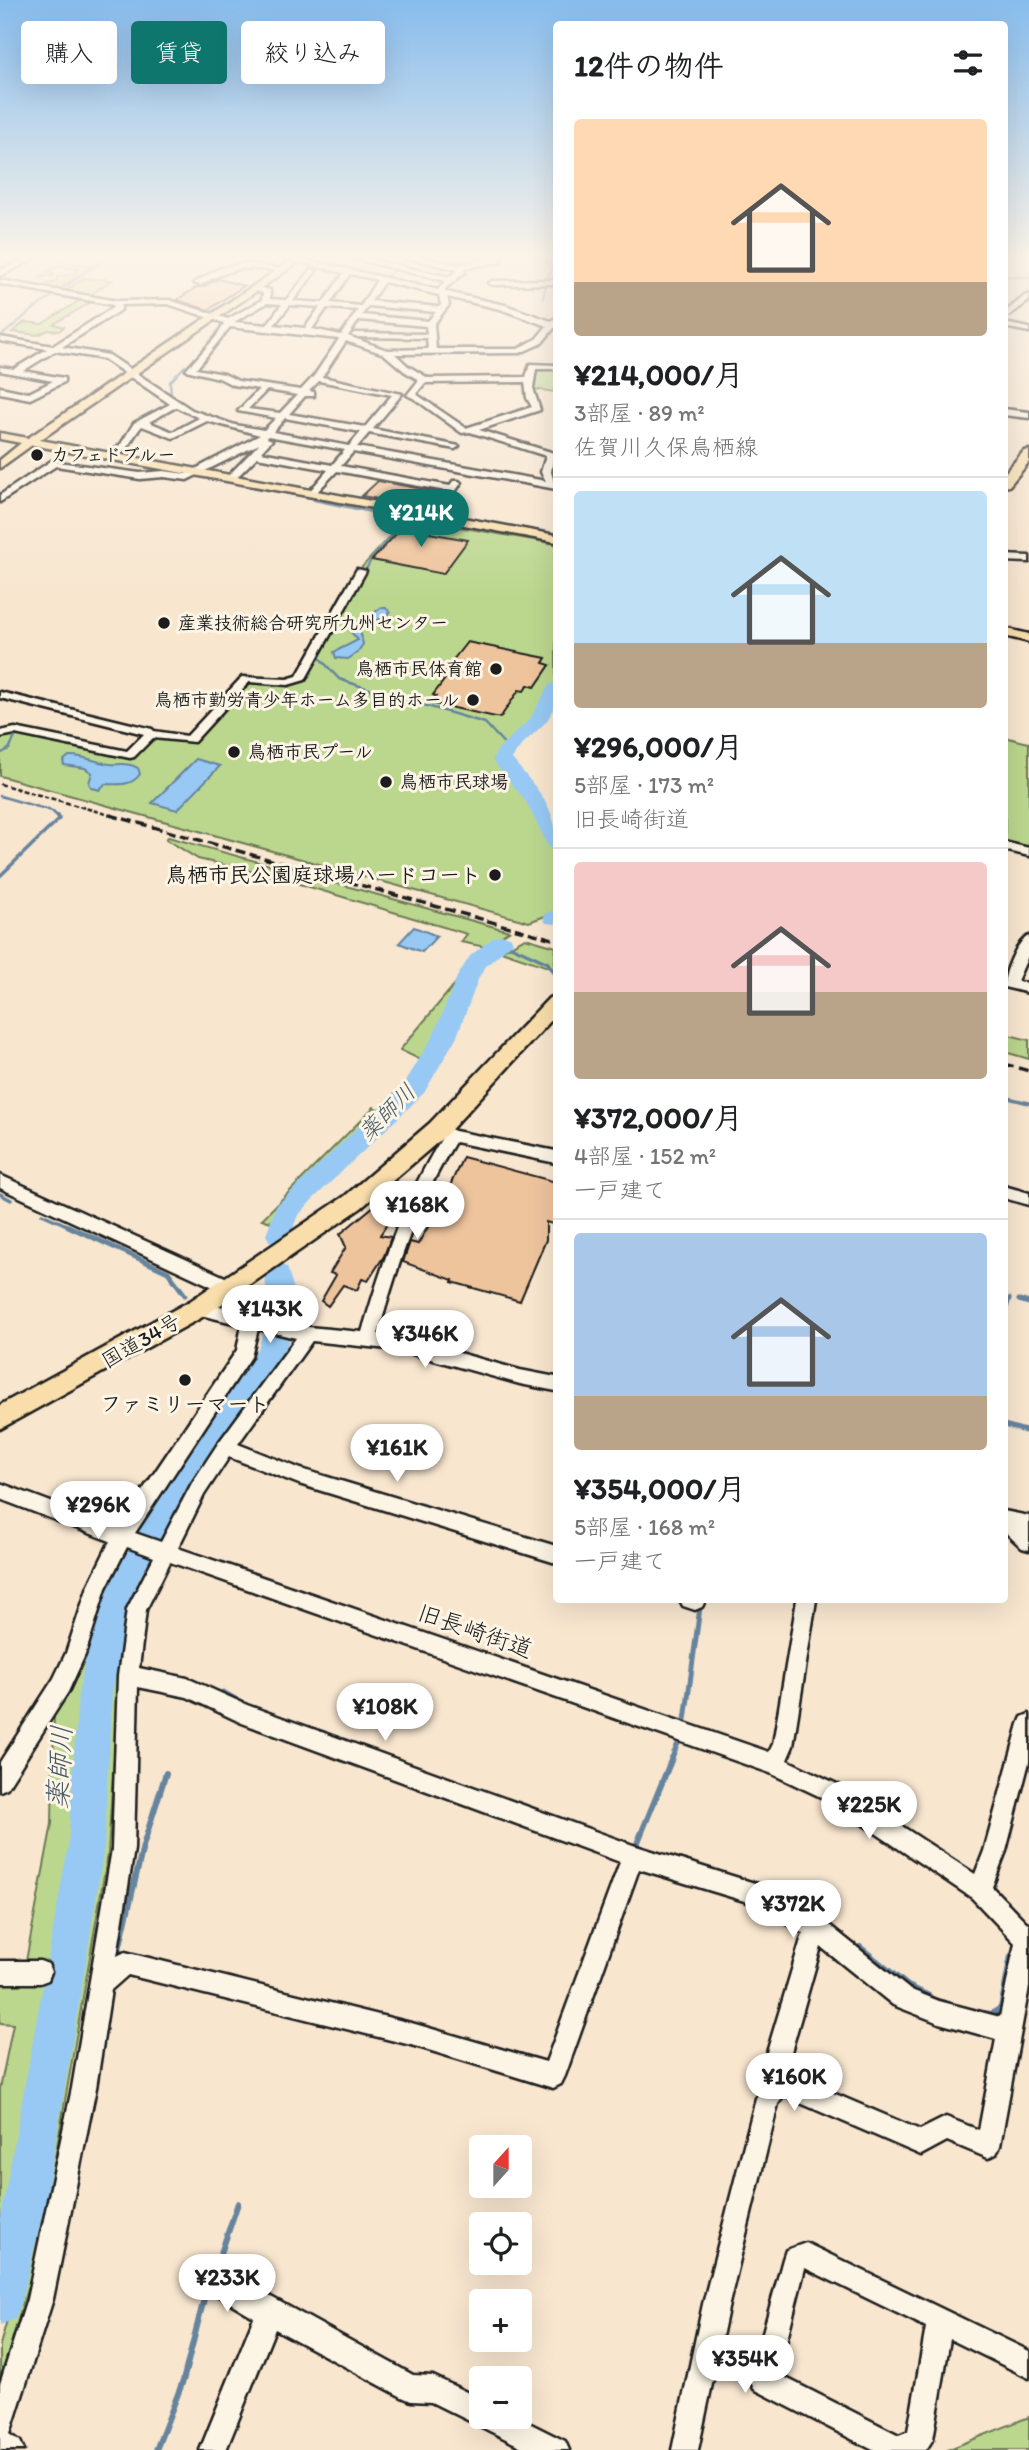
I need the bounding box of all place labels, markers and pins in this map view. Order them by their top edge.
place label: カフェドブルー [51,444,175,466]
marker: カフェドブルー [29,447,45,463]
pin: ¥214K [372,490,470,549]
place label: 産業技術総合研究所九州センター [178,612,448,634]
marker: 産業技術総合研究所九州センター [156,615,172,631]
place label: 鳥栖市民体育館 [356,658,482,680]
marker: 鳥栖市民体育館 [488,661,504,677]
place label: 鳥栖市勤労青少年ホーム多目的ホール [154,689,459,711]
marker: 鳥栖市勤労青少年ホーム多目的ホール [465,692,481,708]
place label: 鳥栖市民プール [248,741,372,763]
marker: 鳥栖市民プール [226,744,242,760]
place label: 鳥栖市民球場 [400,771,508,793]
marker: 鳥栖市民球場 [378,774,394,790]
place label: 鳥栖市民公園庭球場ハードコート [166,862,481,887]
marker: 鳥栖市民公園庭球場ハードコート [487,867,503,883]
pin: ¥168K [368,1182,466,1241]
pin: ¥143K [221,1286,319,1345]
pin: ¥346K [376,1310,474,1370]
marker: ファミリーマート [177,1372,193,1388]
place label: ファミリーマート [101,1391,269,1416]
pin: ¥161K [348,1424,446,1484]
pin: ¥296K [49,1482,147,1541]
pin: ¥108K [336,1684,434,1743]
pin: ¥225K [820,1782,918,1841]
pin: ¥372K [744,1881,842,1940]
pin: ¥160K [745,2054,843,2113]
pin: ¥233K [178,2254,276,2314]
pin: ¥354K [696,2336,794,2395]

